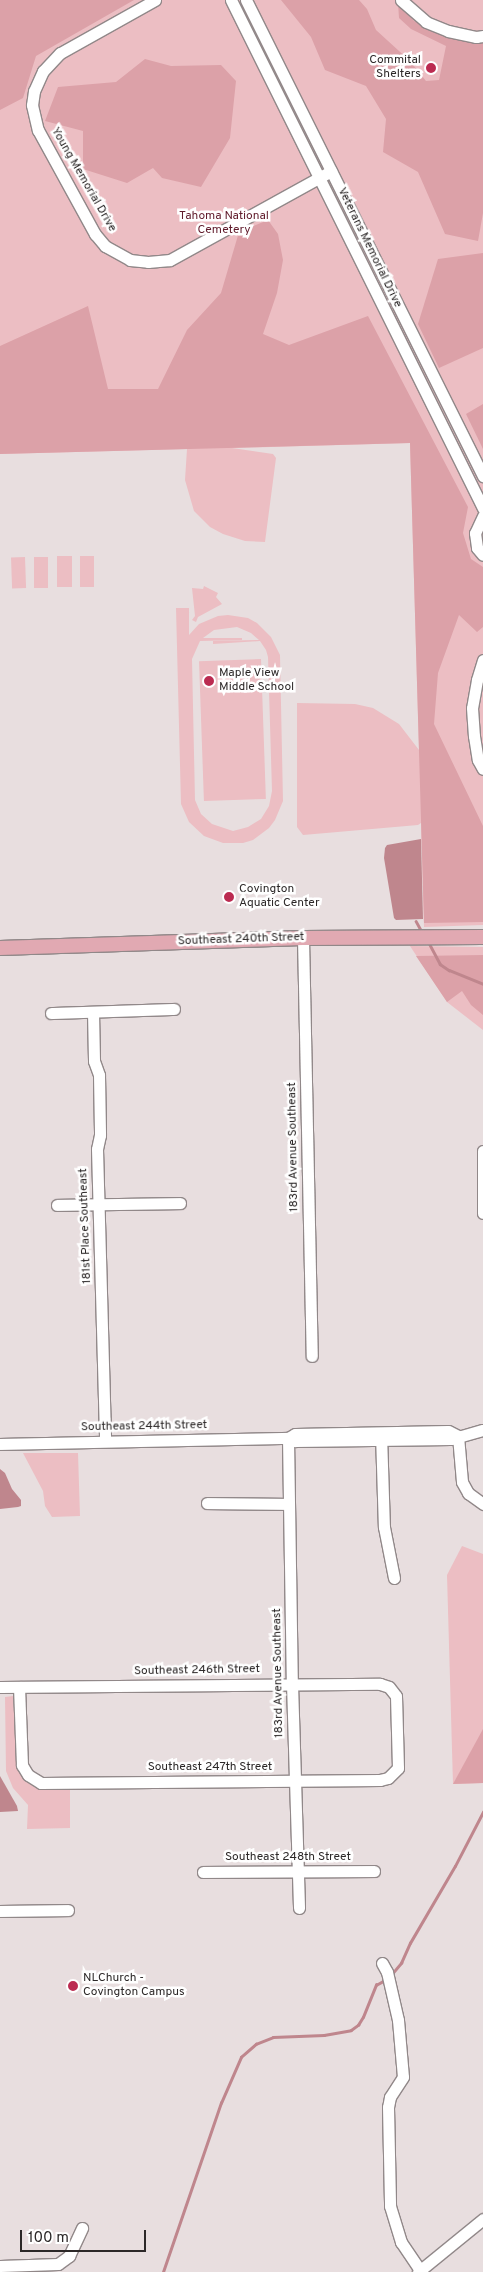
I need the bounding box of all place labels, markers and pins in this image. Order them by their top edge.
place label: Commital Shelters [369,54,421,82]
marker: Commital Shelters [425,62,437,74]
place label: Maple View Middle School [219,667,294,695]
marker: Maple View Middle School [203,675,215,687]
place label: Covington Aquatic Center [239,883,320,911]
marker: Covington Aquatic Center [223,891,235,903]
place label: NLChurch - Covington Campus [83,1972,185,2000]
marker: NLChurch - Covington Campus [67,1980,79,1992]

